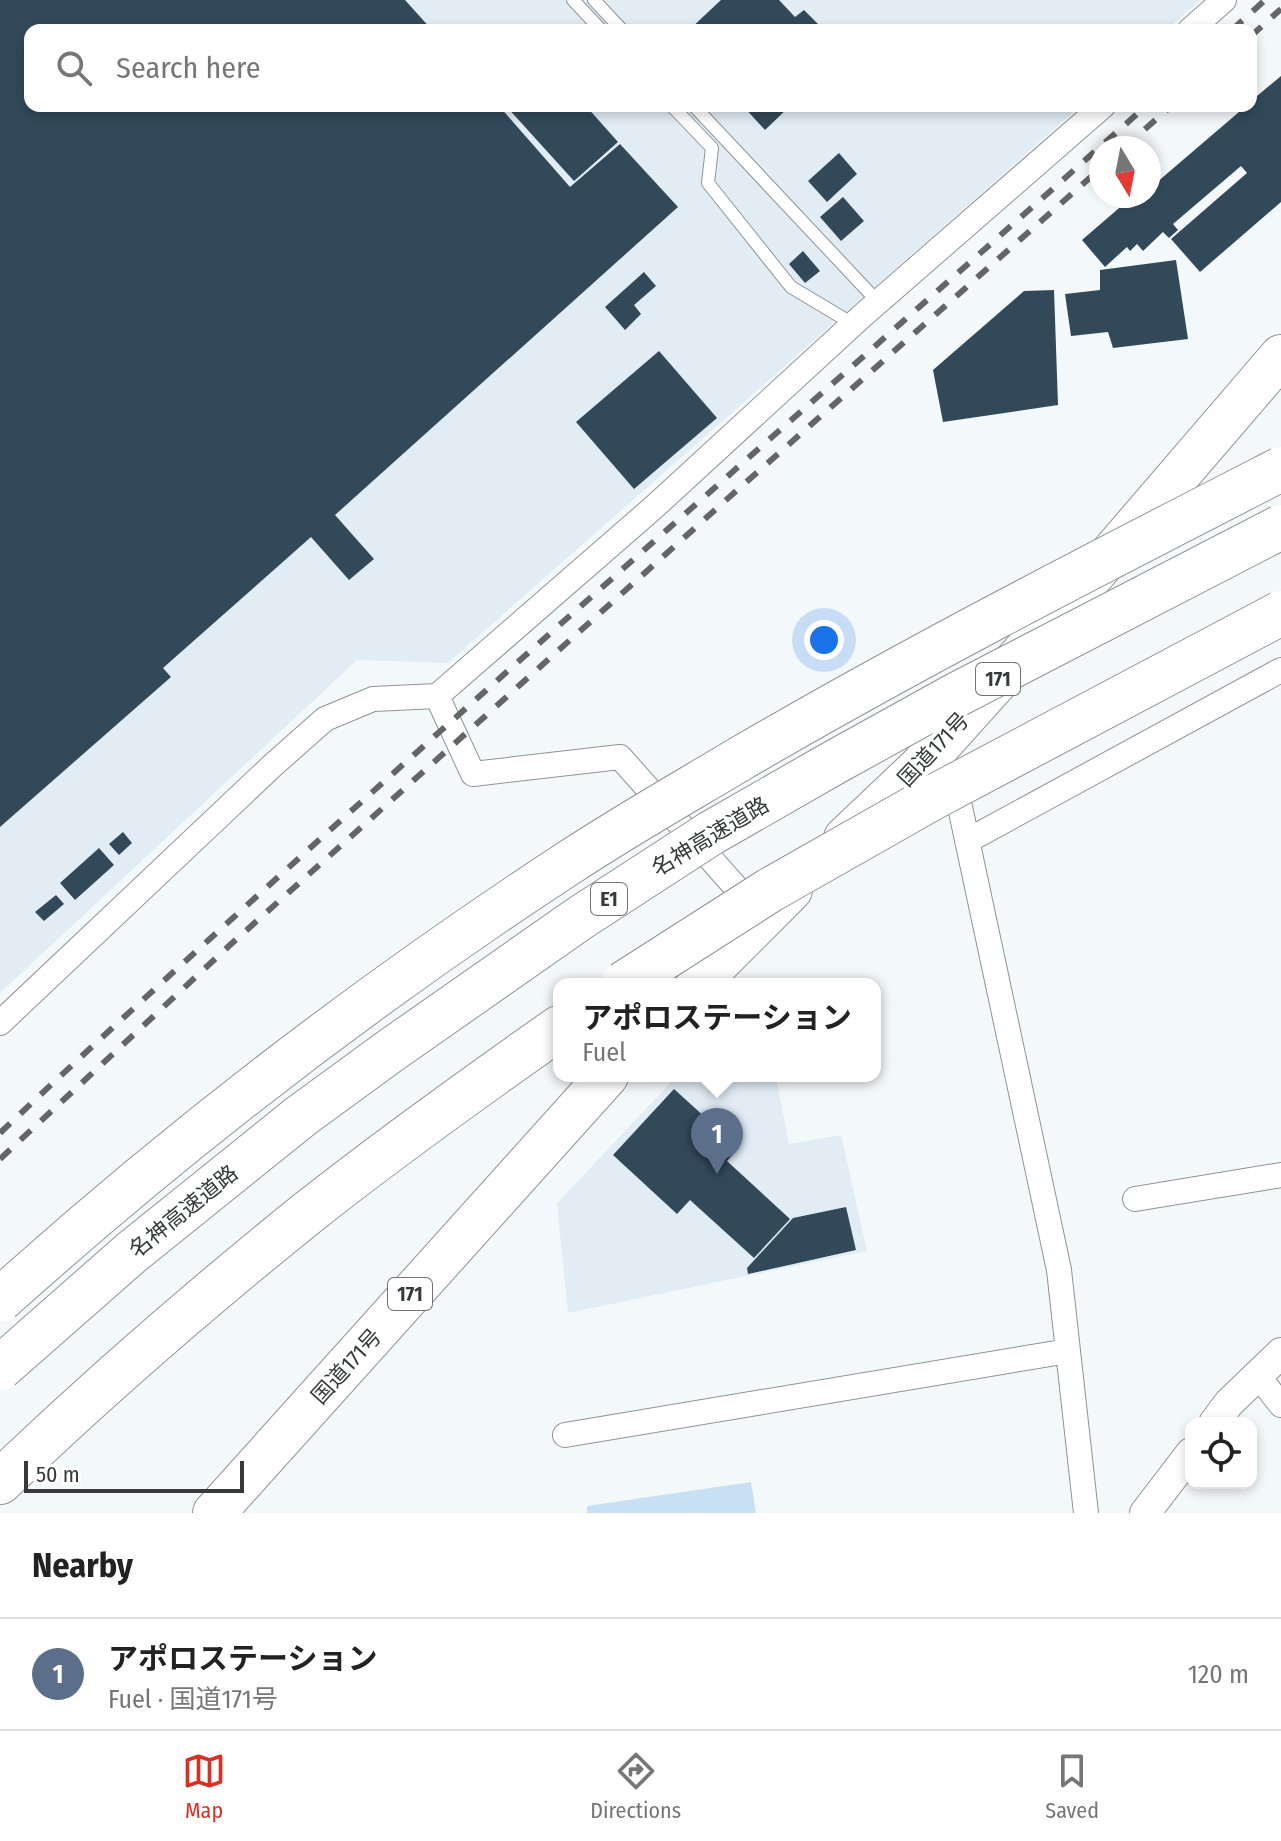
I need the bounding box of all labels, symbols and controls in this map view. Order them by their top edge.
search box [24,24,1257,112]
icon: search [52,46,96,90]
text: Search here [116,50,261,86]
north arrow [1089,136,1161,208]
your location [804,620,844,660]
road number: 171 [976,663,1020,695]
street label: 国道171号 [892,707,975,792]
street label: 名神高速道路 [647,791,774,882]
road number: E1 [591,883,627,915]
popup [553,978,881,1082]
text: アポロステーション [582,1000,852,1036]
text: Fuel [582,1037,626,1068]
pin: 1 [691,1108,743,1174]
street label: 名神高速道路 [124,1159,243,1263]
road number: 171 [388,1278,432,1310]
street label: 国道171号 [306,1323,387,1409]
map controls [1185,1417,1257,1489]
button: locate [1185,1417,1257,1489]
scale bar [24,1457,244,1493]
text: 50 m [36,1461,80,1488]
text: Nearby [32,1545,133,1586]
text: アポロステーション [108,1641,377,1677]
text: 1 [53,1659,64,1690]
text: 120 m [1188,1659,1249,1690]
text: Fuel · 国道171号 [108,1684,278,1715]
tab: Map [182,1749,226,1824]
tab: Directions [590,1749,681,1824]
tab: Saved [1045,1749,1099,1824]

